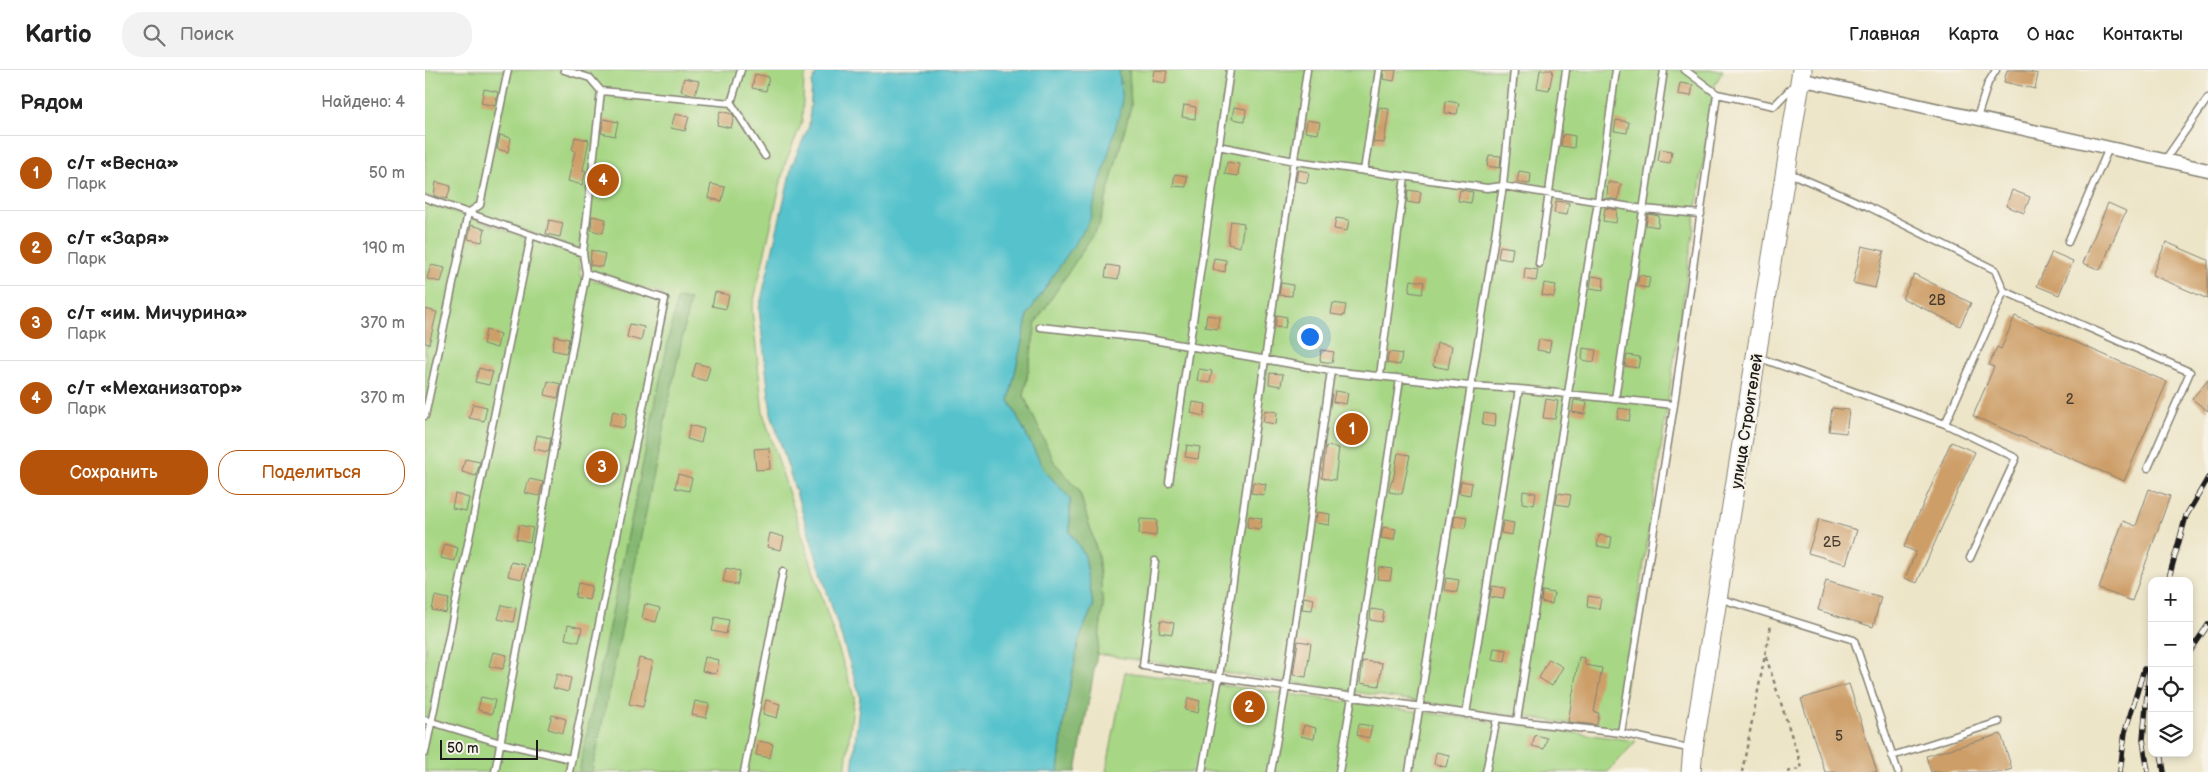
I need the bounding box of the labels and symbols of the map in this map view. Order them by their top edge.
pin: 4 [587,161,619,199]
house number: 2В [1928,292,1946,309]
your location [1297,324,1323,350]
street label: улица Строителей [1727,352,1768,490]
house number: 2 [2066,391,2075,408]
pin: 1 [1336,410,1368,448]
pin: 3 [586,448,618,486]
house number: 2Б [1823,534,1841,551]
pin: 2 [1233,688,1265,726]
house number: 5 [1835,728,1843,745]
scale bar [440,737,537,760]

